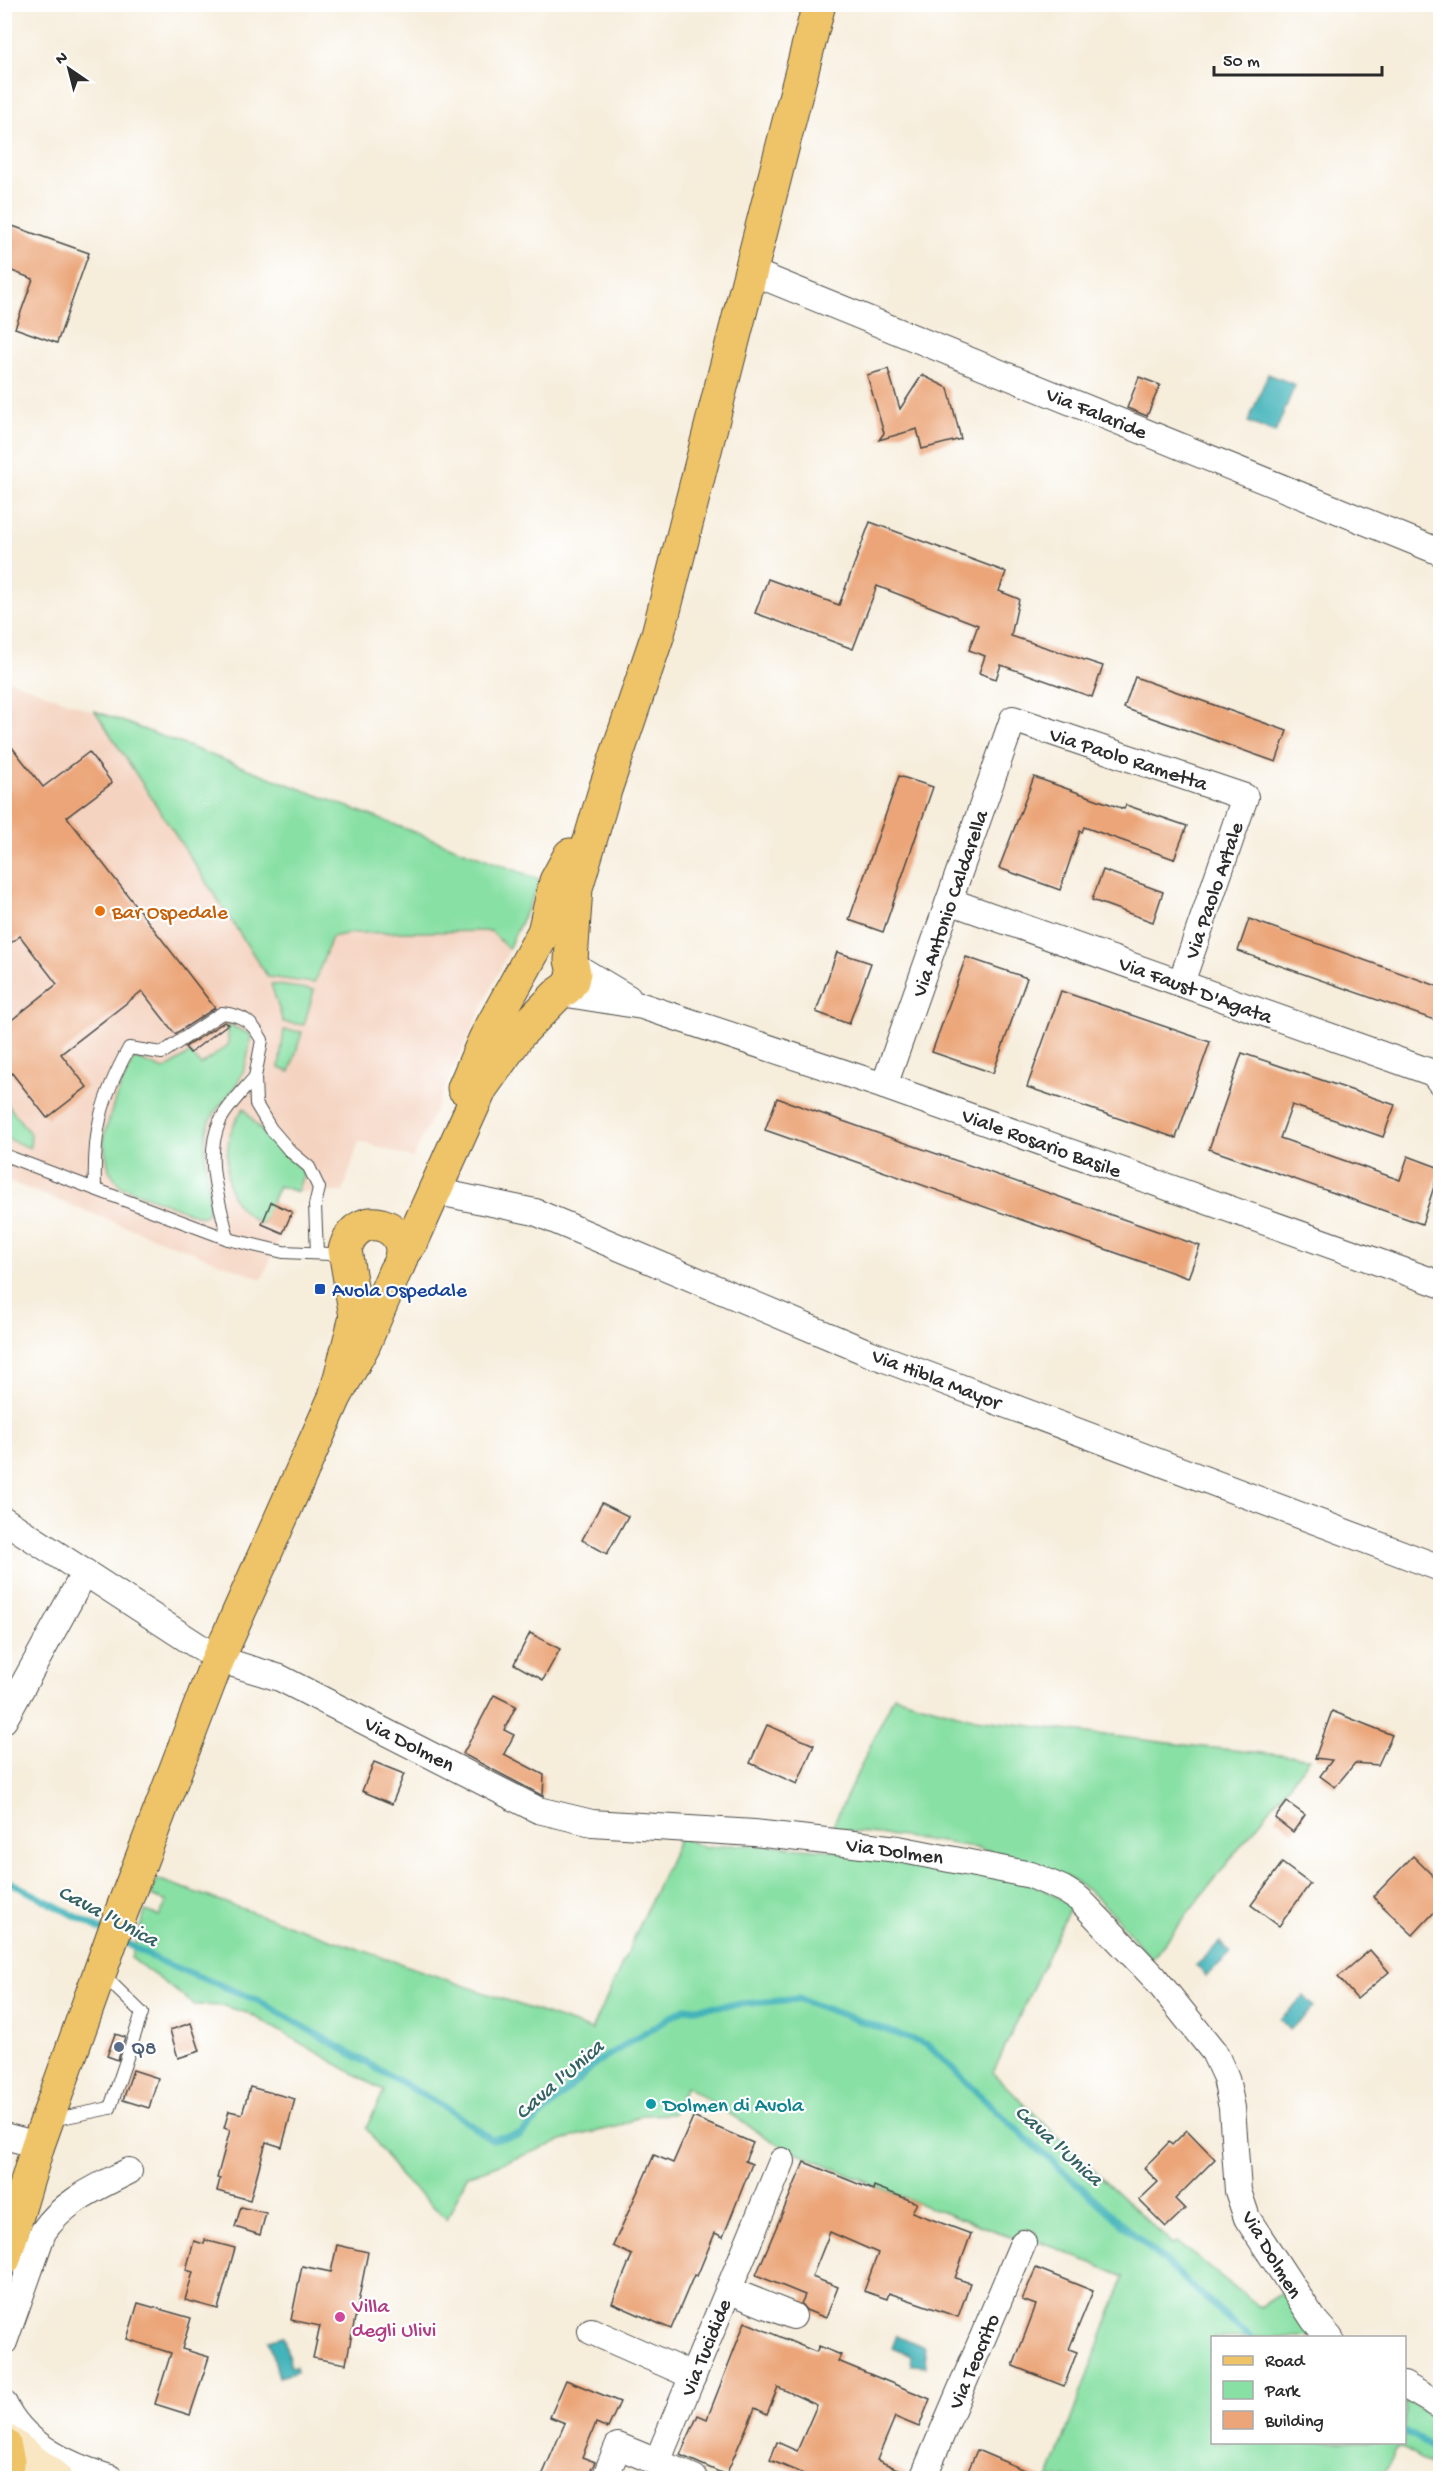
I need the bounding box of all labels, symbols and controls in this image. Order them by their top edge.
north arrow [39,39,99,99]
scale bar [1214,39,1382,77]
text: N [53,48,73,70]
text: 50 m [1223,52,1260,73]
street label: Via Falaride [1041,383,1151,447]
street label: Via Paolo Rametta [1045,724,1211,799]
street label: Via Antonio Caldarella [908,806,996,1002]
street label: Via Paolo Artale [1181,818,1252,964]
place label: Bar Ospedale [111,902,229,927]
marker: Bar Ospedale [93,904,107,918]
street label: Via Faust D'Agata [1114,953,1276,1032]
street label: Viale Rosario Basile [957,1105,1125,1186]
place label: Avola Ospedale [332,1280,468,1305]
marker: Avola Ospedale [313,1282,327,1296]
street label: Via Hibla Mayor [867,1345,1005,1418]
street label: Via Dolmen [358,1712,458,1779]
street label: Via Dolmen [843,1834,945,1873]
water label: Cava l'Unica [53,1880,163,1956]
water label: Cava l'Unica [511,2034,612,2127]
place label: Q8 [131,2038,157,2063]
marker: Q8 [112,2040,126,2054]
place label: Dolmen di Avola [661,2095,805,2120]
marker: Dolmen di Avola [644,2097,658,2111]
water label: Cava l'Unica [1008,2101,1108,2194]
street label: Via Dolmen [1234,2207,1306,2304]
street label: Via Tucidide [677,2295,739,2401]
place label: Villa degli Ulivi [351,2296,436,2345]
marker: Villa degli Ulivi [333,2310,347,2324]
street label: Via Teocrito [945,2311,1008,2415]
legend [1211,2336,1406,2444]
text: Road [1265,2352,1306,2373]
text: Park [1264,2382,1301,2403]
text: Building [1264,2412,1324,2433]

